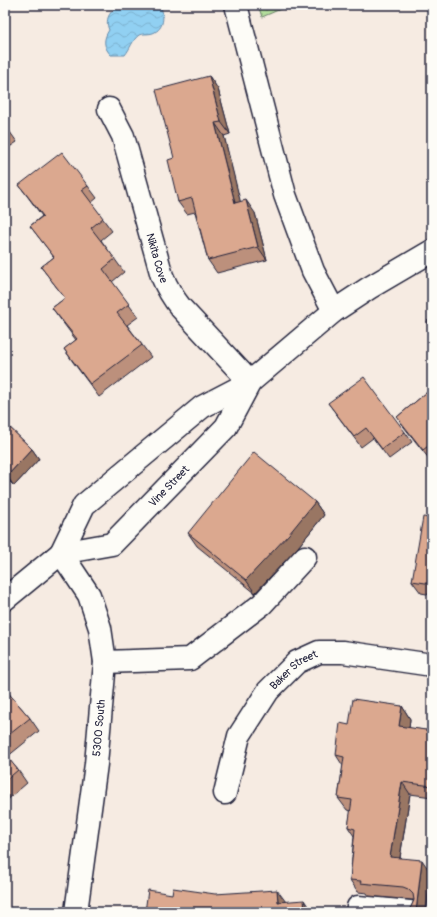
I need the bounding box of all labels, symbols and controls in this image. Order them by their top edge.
street label: Nikita Cove [144,232,171,285]
street label: Vine Street [146,462,192,509]
street label: Baker Street [267,647,320,692]
street label: 5300 South [90,699,108,757]

